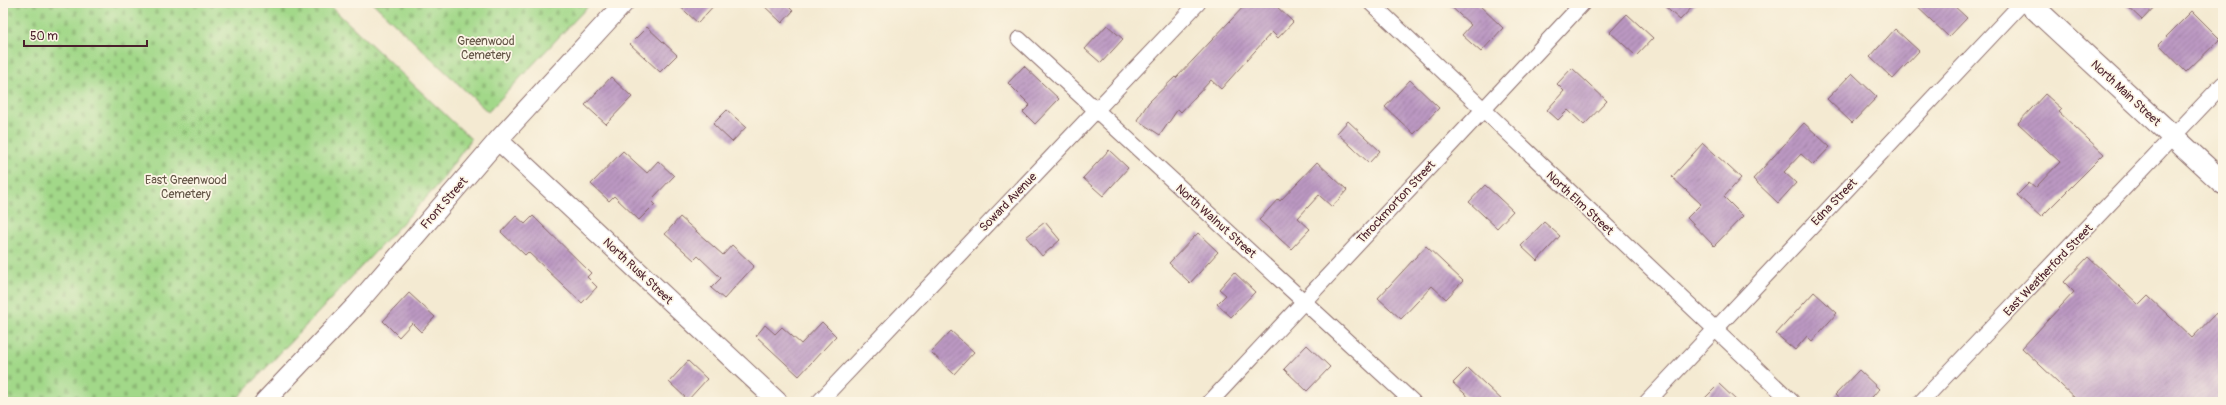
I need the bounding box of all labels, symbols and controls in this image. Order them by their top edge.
scale bar [24,22,147,48]
text: 50 m [30,29,58,44]
park label: Greenwood Cemetery [457,34,515,63]
street label: North Main Street [2088,57,2164,130]
street label: Throckmorton Street [1354,157,1439,247]
street label: North Elm Street [1543,168,1617,239]
street label: Soward Avenue [976,170,1040,235]
park label: East Greenwood Cemetery [145,173,227,202]
street label: Front Street [418,174,471,232]
street label: Edna Street [1808,176,1861,229]
street label: North Walnut Street [1172,181,1259,262]
street label: East Weatherford Street [2000,221,2096,320]
street label: North Rusk Street [599,235,676,308]

